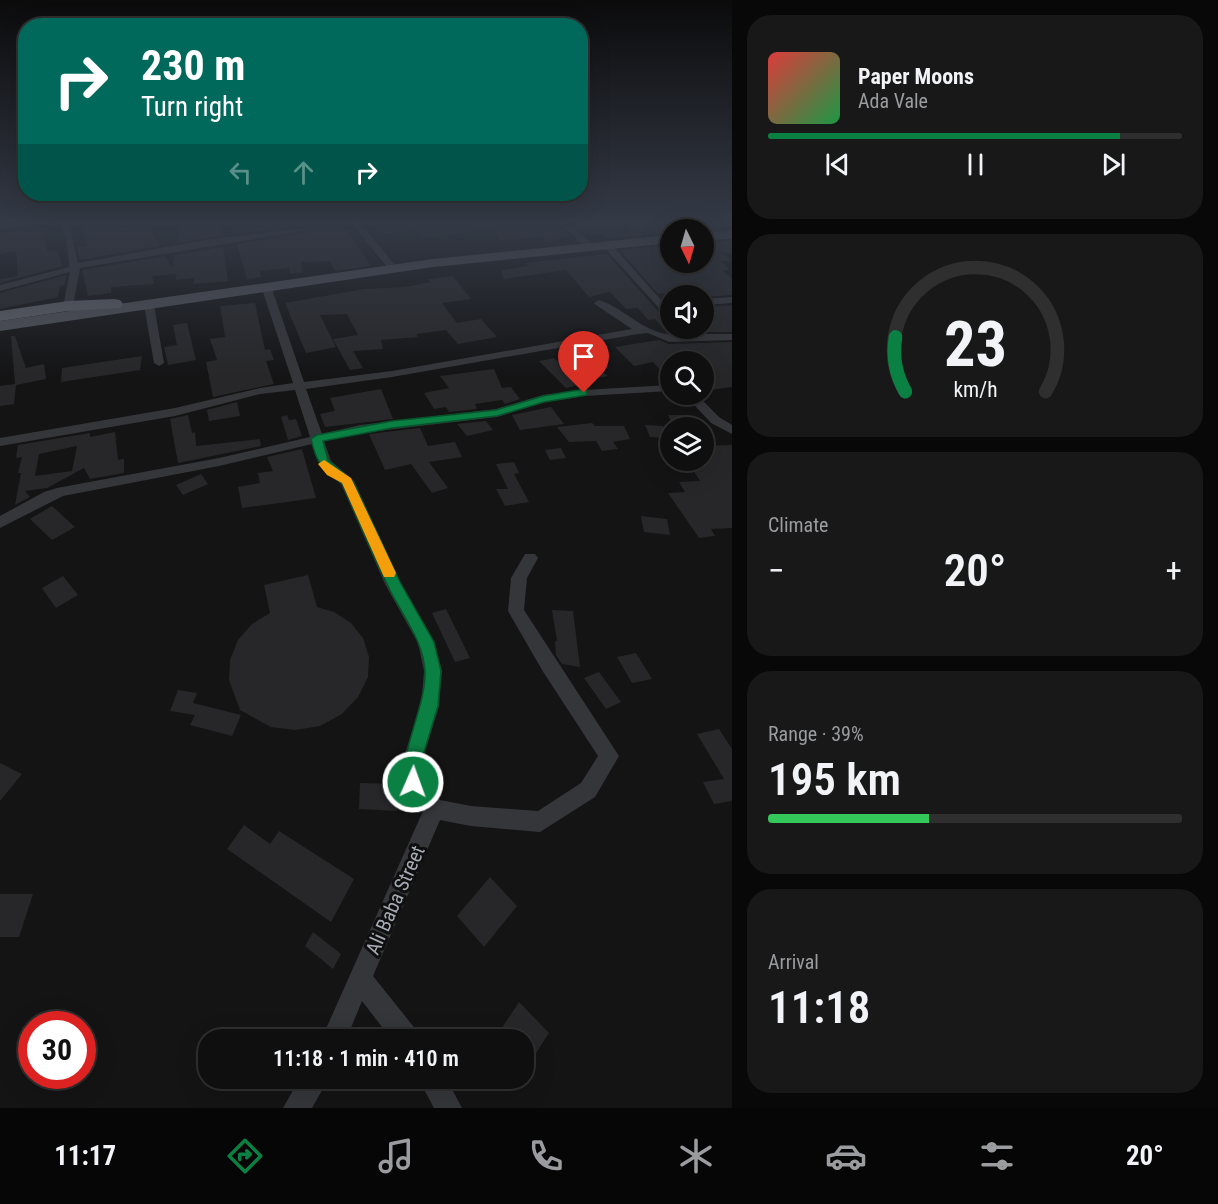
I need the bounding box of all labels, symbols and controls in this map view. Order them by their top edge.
text: 230 m [141,41,246,90]
icon: right [42,42,120,120]
text: Paper Moons [858,64,974,89]
text: Ada Vale [858,89,928,113]
text: Turn right [141,91,243,123]
icon: previous [821,148,854,181]
icon: pause [959,148,992,181]
icon: next [1097,148,1130,181]
icon: left [224,156,257,189]
icon: ahead [287,156,320,189]
icon: right [350,156,383,189]
north arrow [660,219,714,273]
map controls [660,219,714,471]
button: sound [660,285,714,339]
text: 23 [943,309,1007,382]
pin [558,331,609,393]
icon: arrive [567,340,600,373]
button: search [660,351,714,405]
text: km/h [953,378,997,403]
button: layers [660,417,714,471]
text: Climate [768,513,828,537]
text: 20° [944,544,1006,597]
text: − [768,551,785,590]
text: + [1166,551,1182,590]
text: Range · 39% [768,722,864,746]
position arrow [381,750,445,814]
text: 195 km [768,753,901,806]
street label: Ali Baba Street [360,842,430,958]
text: Arrival [768,950,819,974]
text: 11:18 [768,981,870,1034]
speed limit sign: 30 [18,1011,96,1089]
text: 11:18 · 1 min · 410 m [273,1046,459,1071]
icon: directions [224,1135,266,1177]
icon: music [375,1135,417,1177]
icon: phone [525,1135,567,1177]
icon: climate [675,1135,717,1177]
icon: car [825,1135,867,1177]
icon: filters [976,1135,1018,1177]
text: 11:17 [54,1140,116,1172]
text: 20° [1126,1140,1164,1172]

